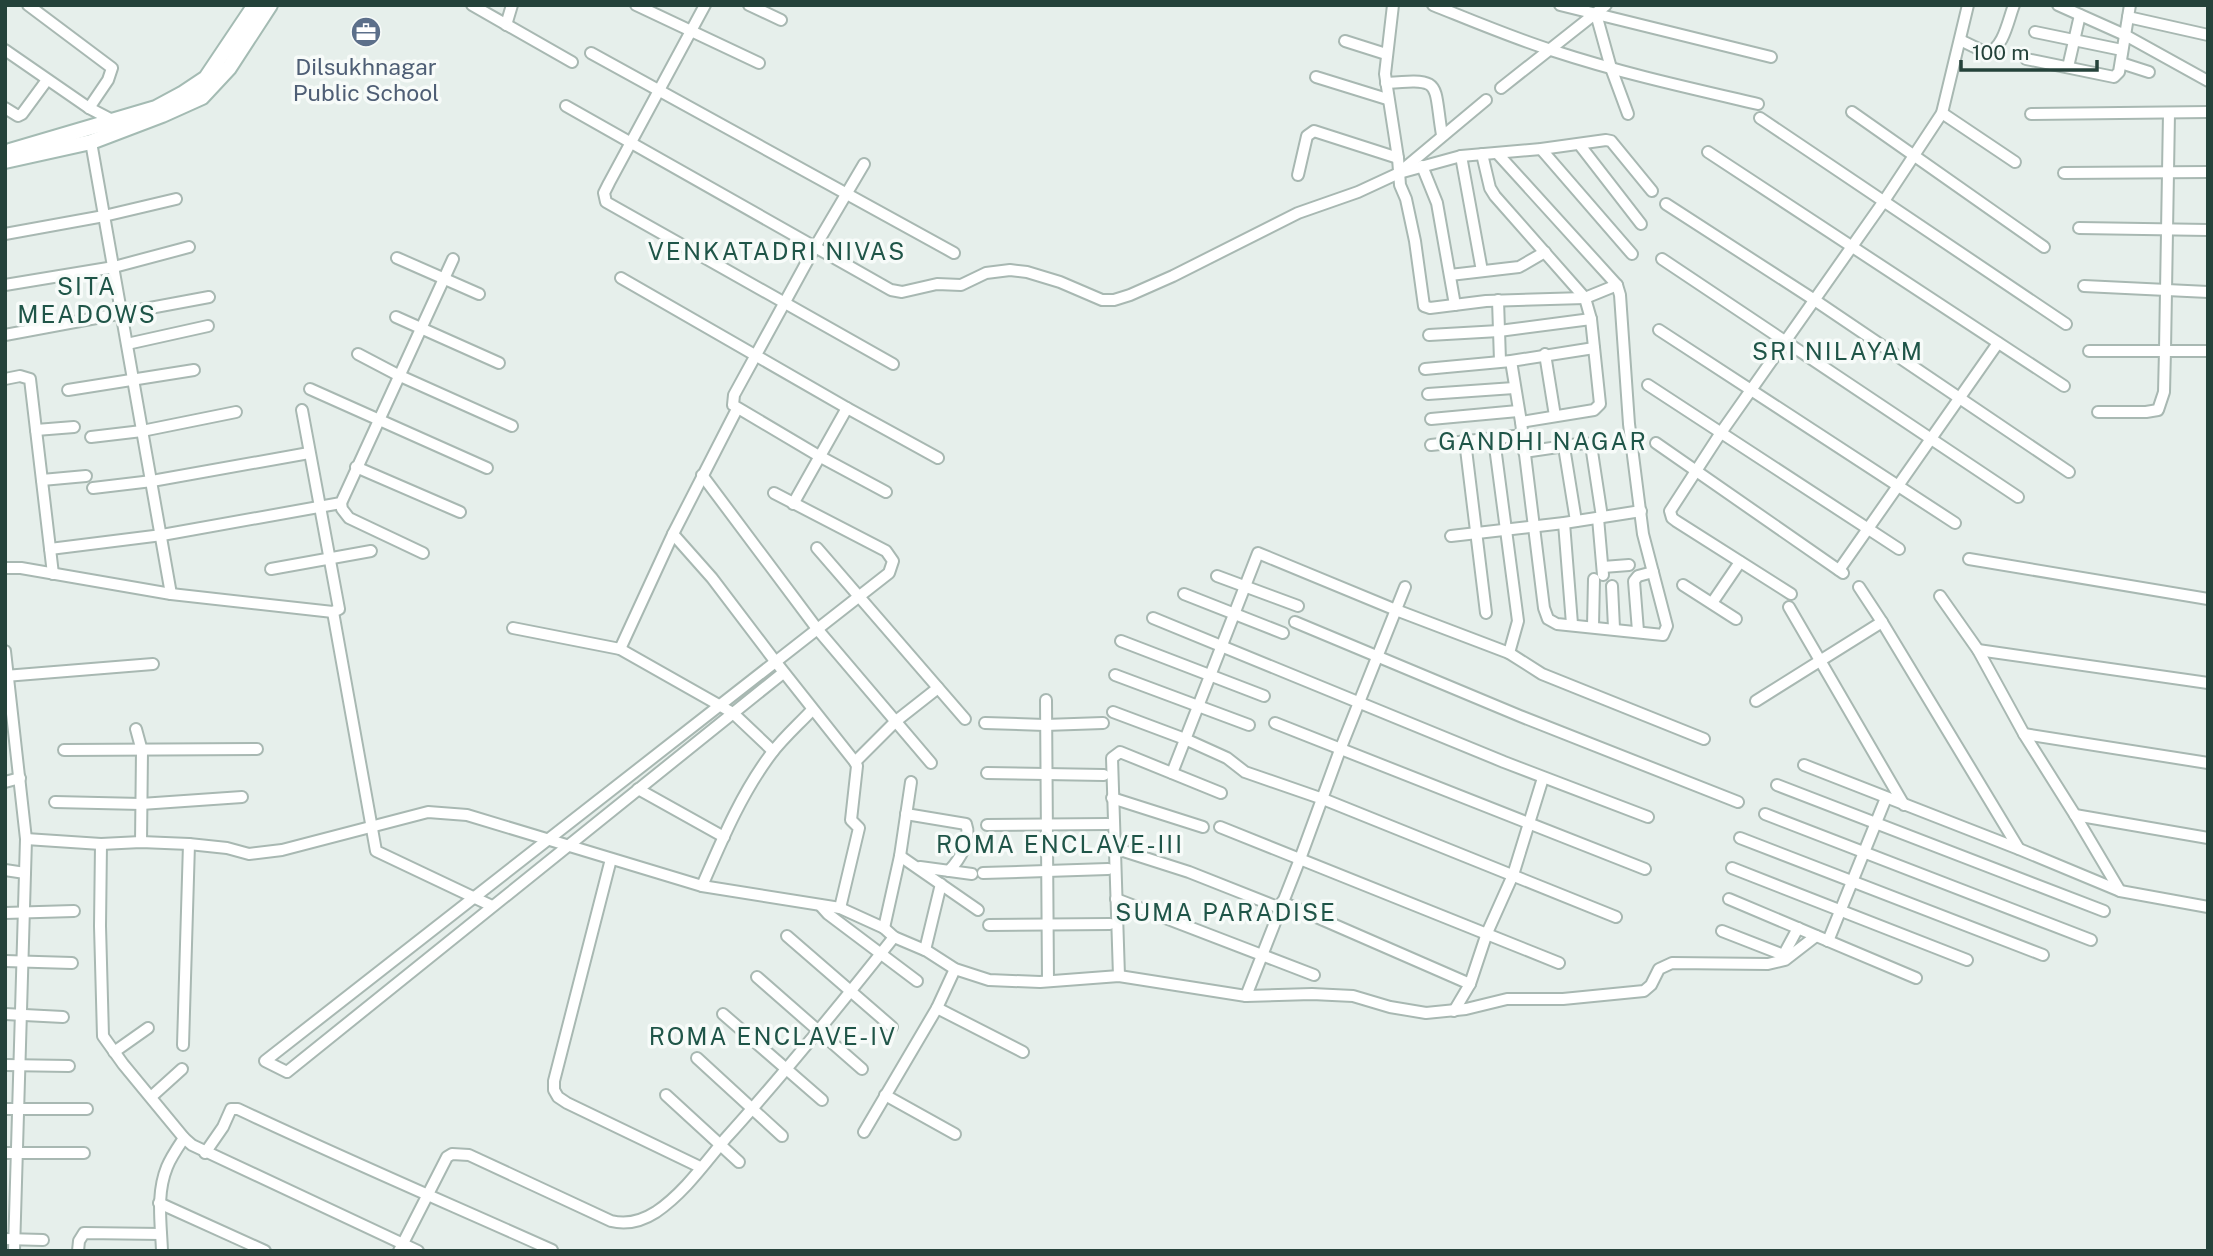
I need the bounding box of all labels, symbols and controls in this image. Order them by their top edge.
office icon: Dilsukhnagar Public School [349,15,383,49]
scale bar [1961,28,2098,72]
text: 100 m [1972,40,2029,65]
place label: Dilsukhnagar Public School [293,53,439,106]
district label: VENKATADRI NIVAS [648,237,906,265]
district label: SITA MEADOWS [17,272,157,328]
district label: SRI NILAYAM [1752,337,1924,365]
district label: GANDHI NAGAR [1438,427,1648,455]
district label: ROMA ENCLAVE-III [936,830,1184,858]
district label: SUMA PARADISE [1115,898,1337,926]
district label: ROMA ENCLAVE-IV [649,1022,897,1050]

